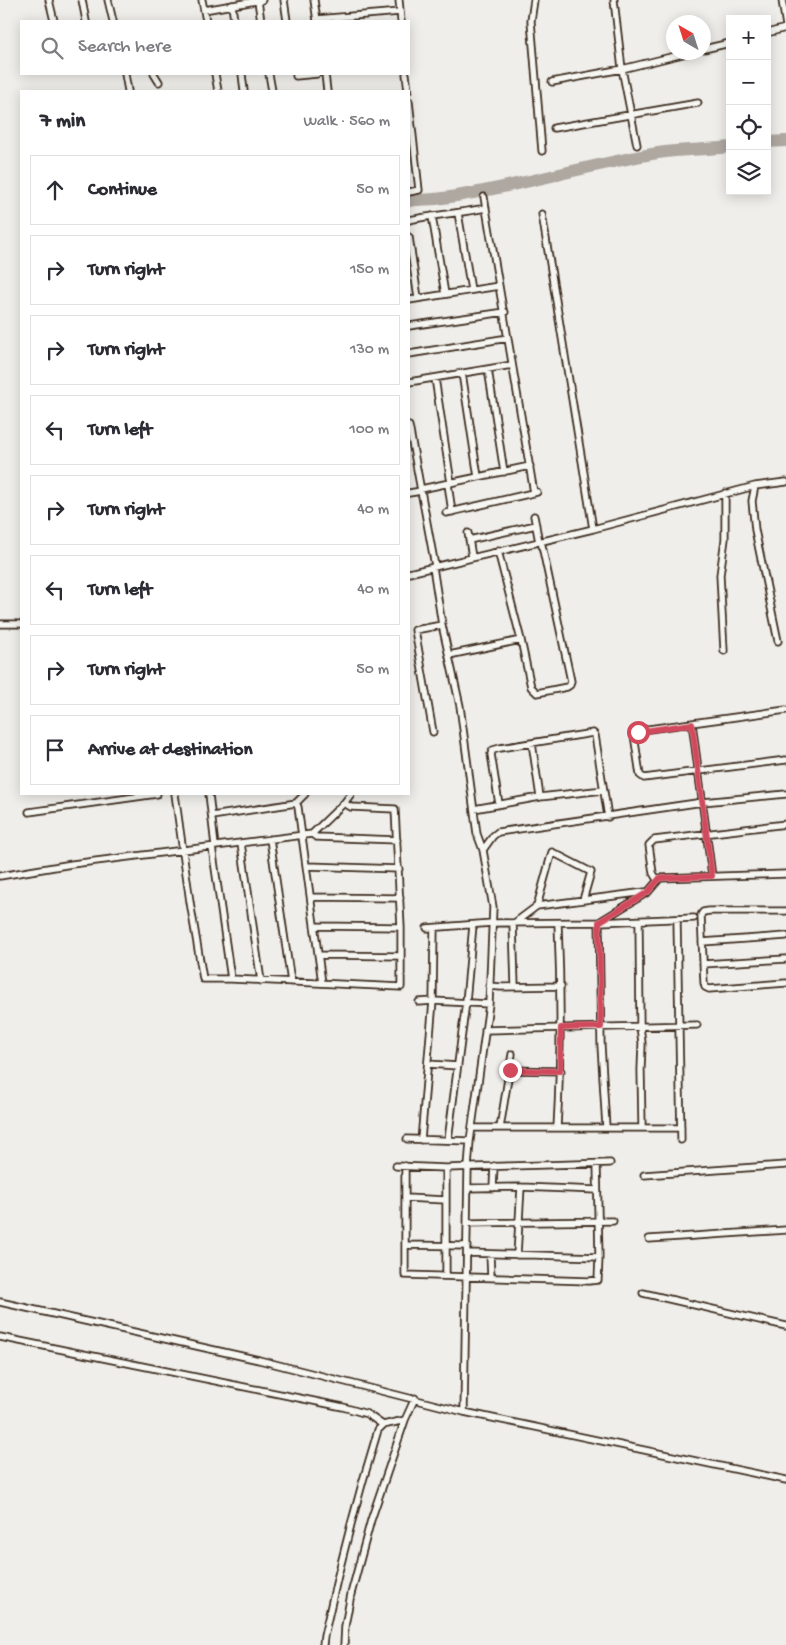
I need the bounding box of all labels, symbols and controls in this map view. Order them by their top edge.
north arrow [666,15,711,60]
map controls [726,15,771,195]
button: + [726,15,771,60]
search box [20,20,410,75]
icon: search [38,34,66,62]
text: Search here [78,36,172,59]
button: − [726,60,771,105]
button: locate [726,105,771,150]
text: 7 min [40,110,85,135]
text: Walk · 560 m [304,113,390,132]
button: layers [726,150,771,195]
icon: ahead [41,176,69,204]
text: Continue [88,179,157,202]
text: 50 m [356,181,389,200]
icon: right [41,256,69,284]
text: Turn right [88,259,164,282]
text: 150 m [350,261,389,280]
icon: right [41,336,69,364]
text: Turn right [88,339,164,362]
text: 130 m [350,341,389,360]
icon: left [41,416,69,444]
text: Turn left [88,419,152,442]
text: 100 m [349,421,389,440]
icon: right [41,496,69,524]
text: Turn right [88,499,164,522]
text: 40 m [357,501,389,520]
icon: left [41,576,69,604]
text: Turn left [88,579,152,602]
text: 40 m [357,581,389,600]
icon: right [41,656,69,684]
text: Turn right [88,659,164,682]
text: 50 m [356,661,389,680]
route start [627,721,650,744]
icon: arrive [41,736,69,764]
text: Arrive at destination [88,739,252,762]
route end [499,1059,522,1082]

